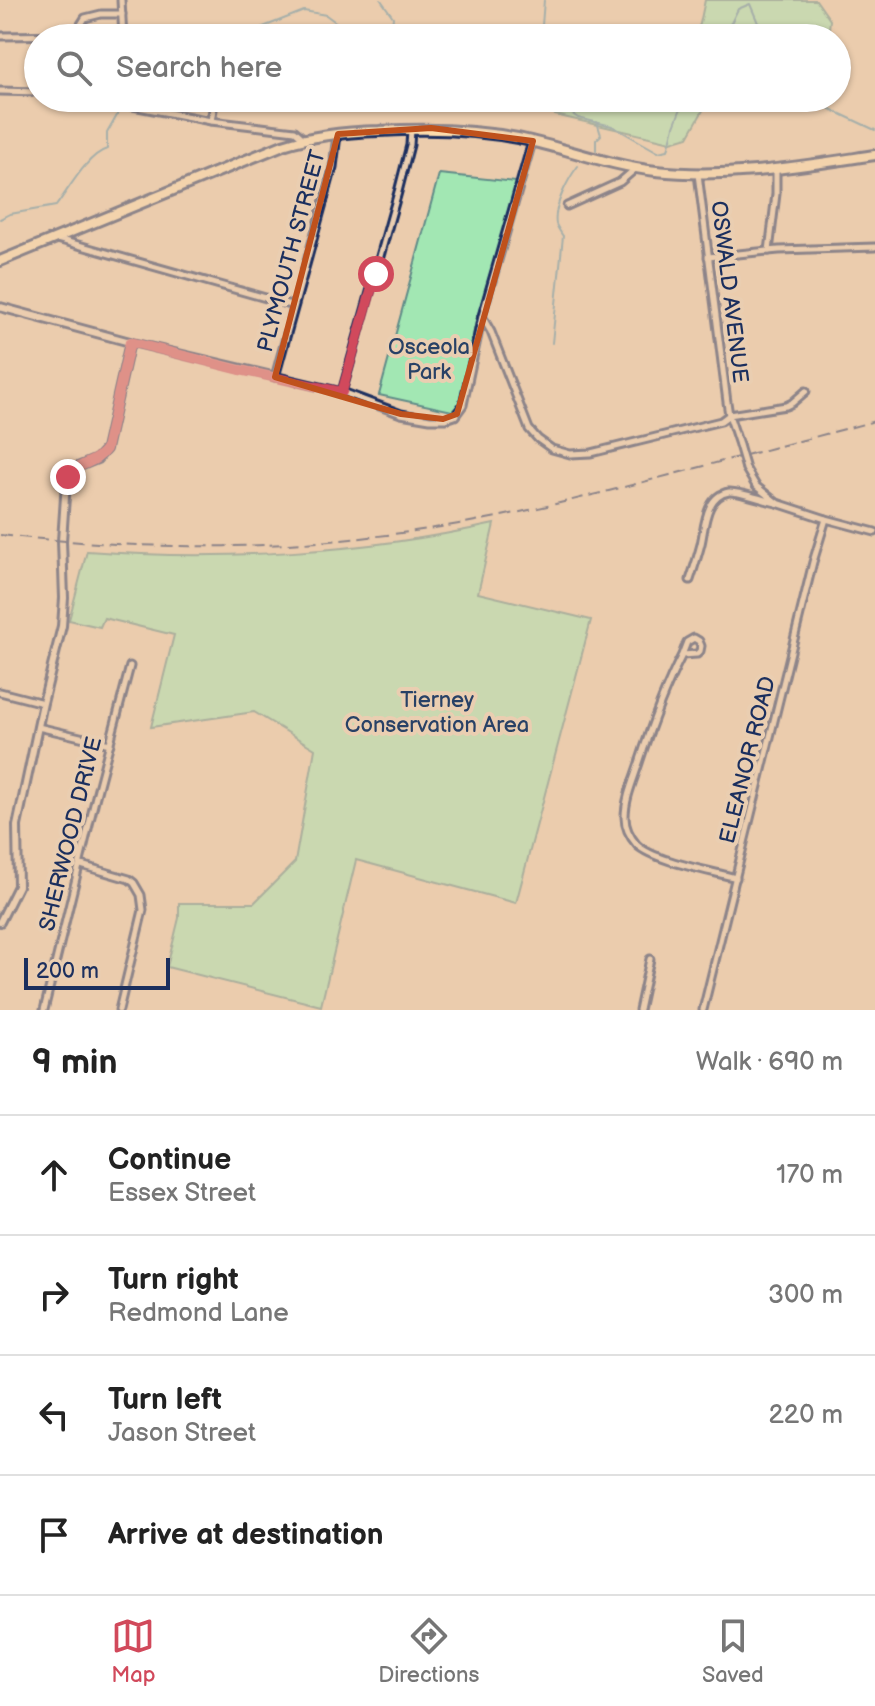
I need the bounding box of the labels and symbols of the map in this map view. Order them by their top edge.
street label: PLYMOUTH STREET [252,147,332,355]
street label: OSWALD AVENUE [704,199,754,385]
route start [358,256,394,292]
park label: Osceola Park [388,334,470,386]
route end [50,459,86,495]
street label: ELEANOR ROAD [714,674,782,846]
park label: Tierney Conservation Area [345,687,529,739]
street label: SHERWOOD DRIVE [34,734,108,934]
scale bar [24,954,170,990]

